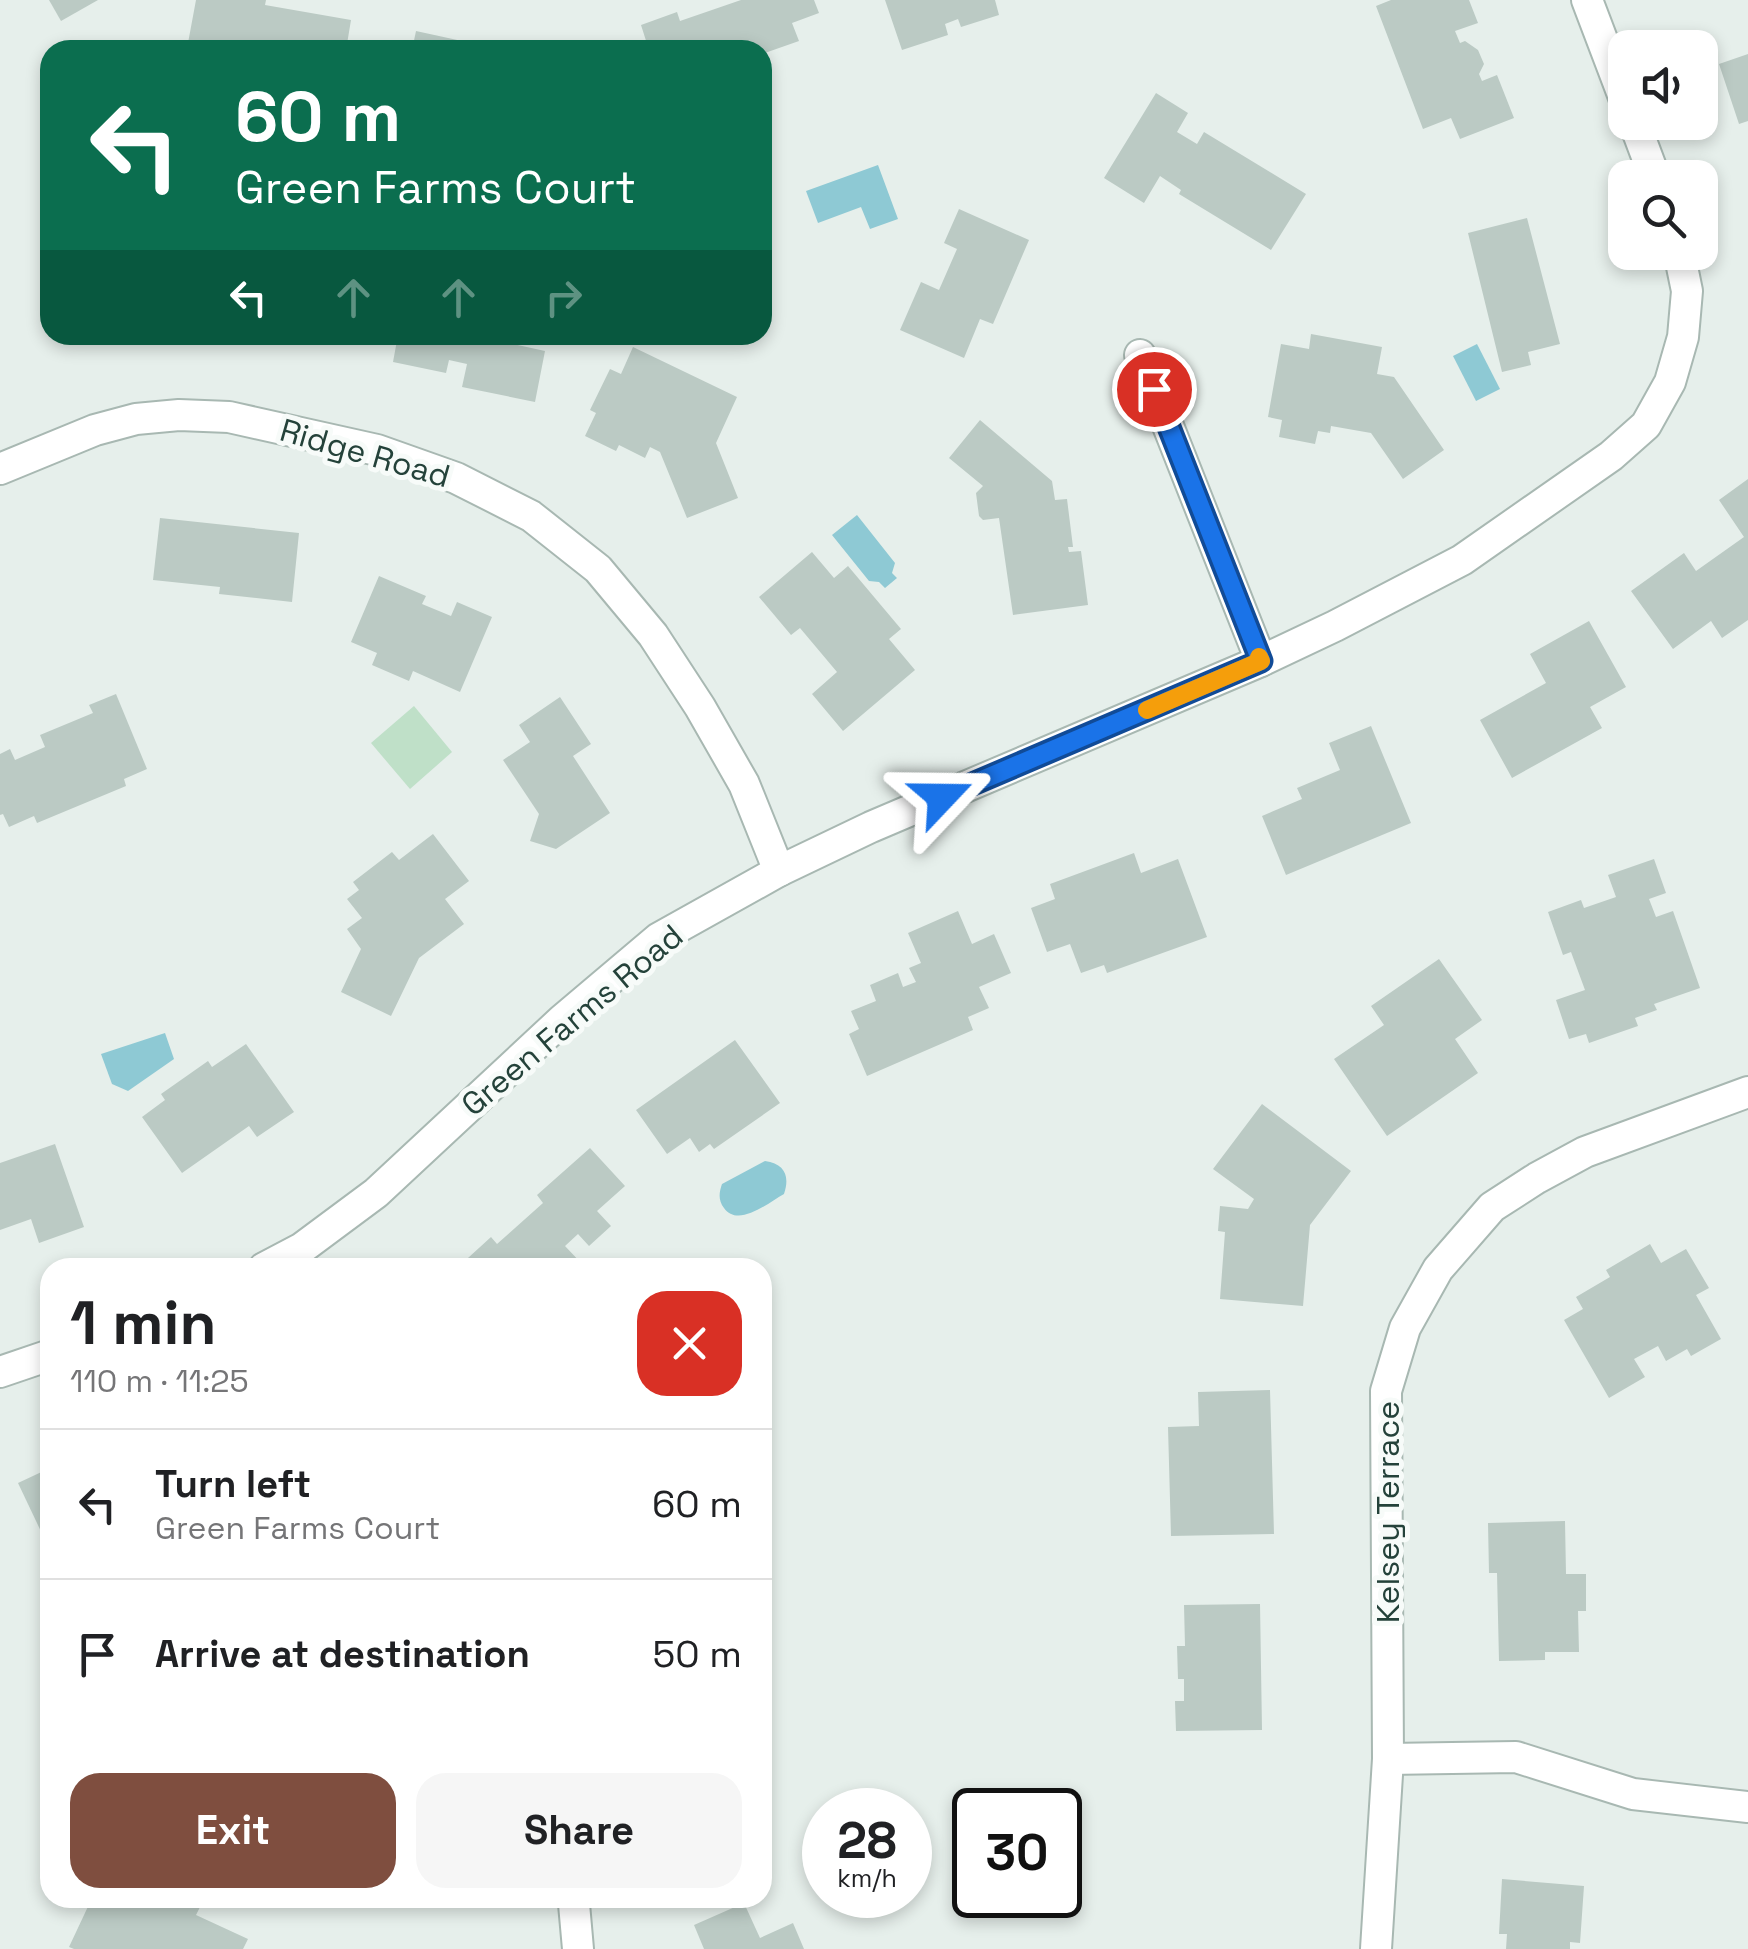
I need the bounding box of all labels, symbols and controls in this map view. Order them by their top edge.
map controls [1608,30,1718,270]
button: sound [1608,30,1718,140]
text: 60 m [235,72,401,161]
icon: left [70,80,200,210]
text: Green Farms Court [235,159,636,216]
button: search [1608,160,1718,270]
icon: left [221,270,276,325]
icon: ahead [326,270,381,325]
icon: ahead [431,270,486,325]
icon: right [536,270,591,325]
pin [1112,347,1197,432]
icon: arrive [1127,362,1182,417]
street label: Ridge Road [275,410,455,496]
position arrow [890,745,994,849]
street label: Green Farms Road [453,916,691,1124]
text: 1 min [70,1285,217,1362]
button: close [637,1291,742,1396]
text: 110 m · 11:25 [70,1361,249,1401]
street label: Kelsey Terrace [1368,1401,1408,1623]
text: Turn left [155,1460,311,1508]
icon: left [70,1477,125,1532]
text: 60 m [652,1480,742,1528]
text: Green Farms Court [155,1508,440,1548]
icon: arrive [70,1627,125,1682]
text: Arrive at destination [155,1630,530,1678]
text: 50 m [652,1630,742,1678]
button: Exit [70,1773,396,1888]
button: Share [416,1773,742,1888]
speed limit sign: 30 [952,1788,1082,1918]
text: 28 [837,1809,897,1873]
text: km/h [837,1862,897,1894]

